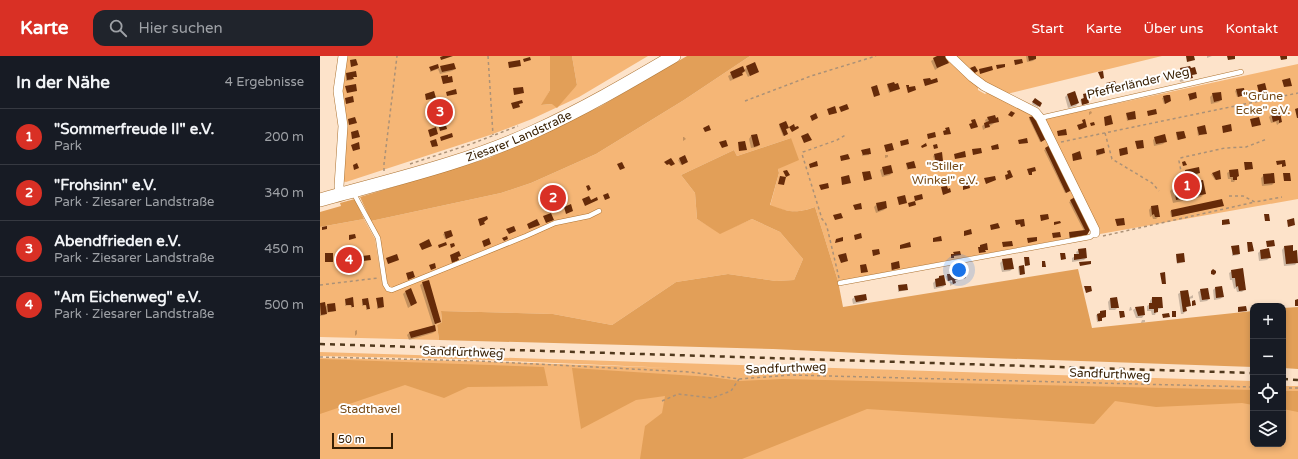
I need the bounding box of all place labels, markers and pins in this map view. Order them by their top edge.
pin: 3 [427,97,453,127]
pin: 1 [1174,171,1200,201]
pin: 2 [540,183,566,213]
pin: 4 [336,245,362,275]

